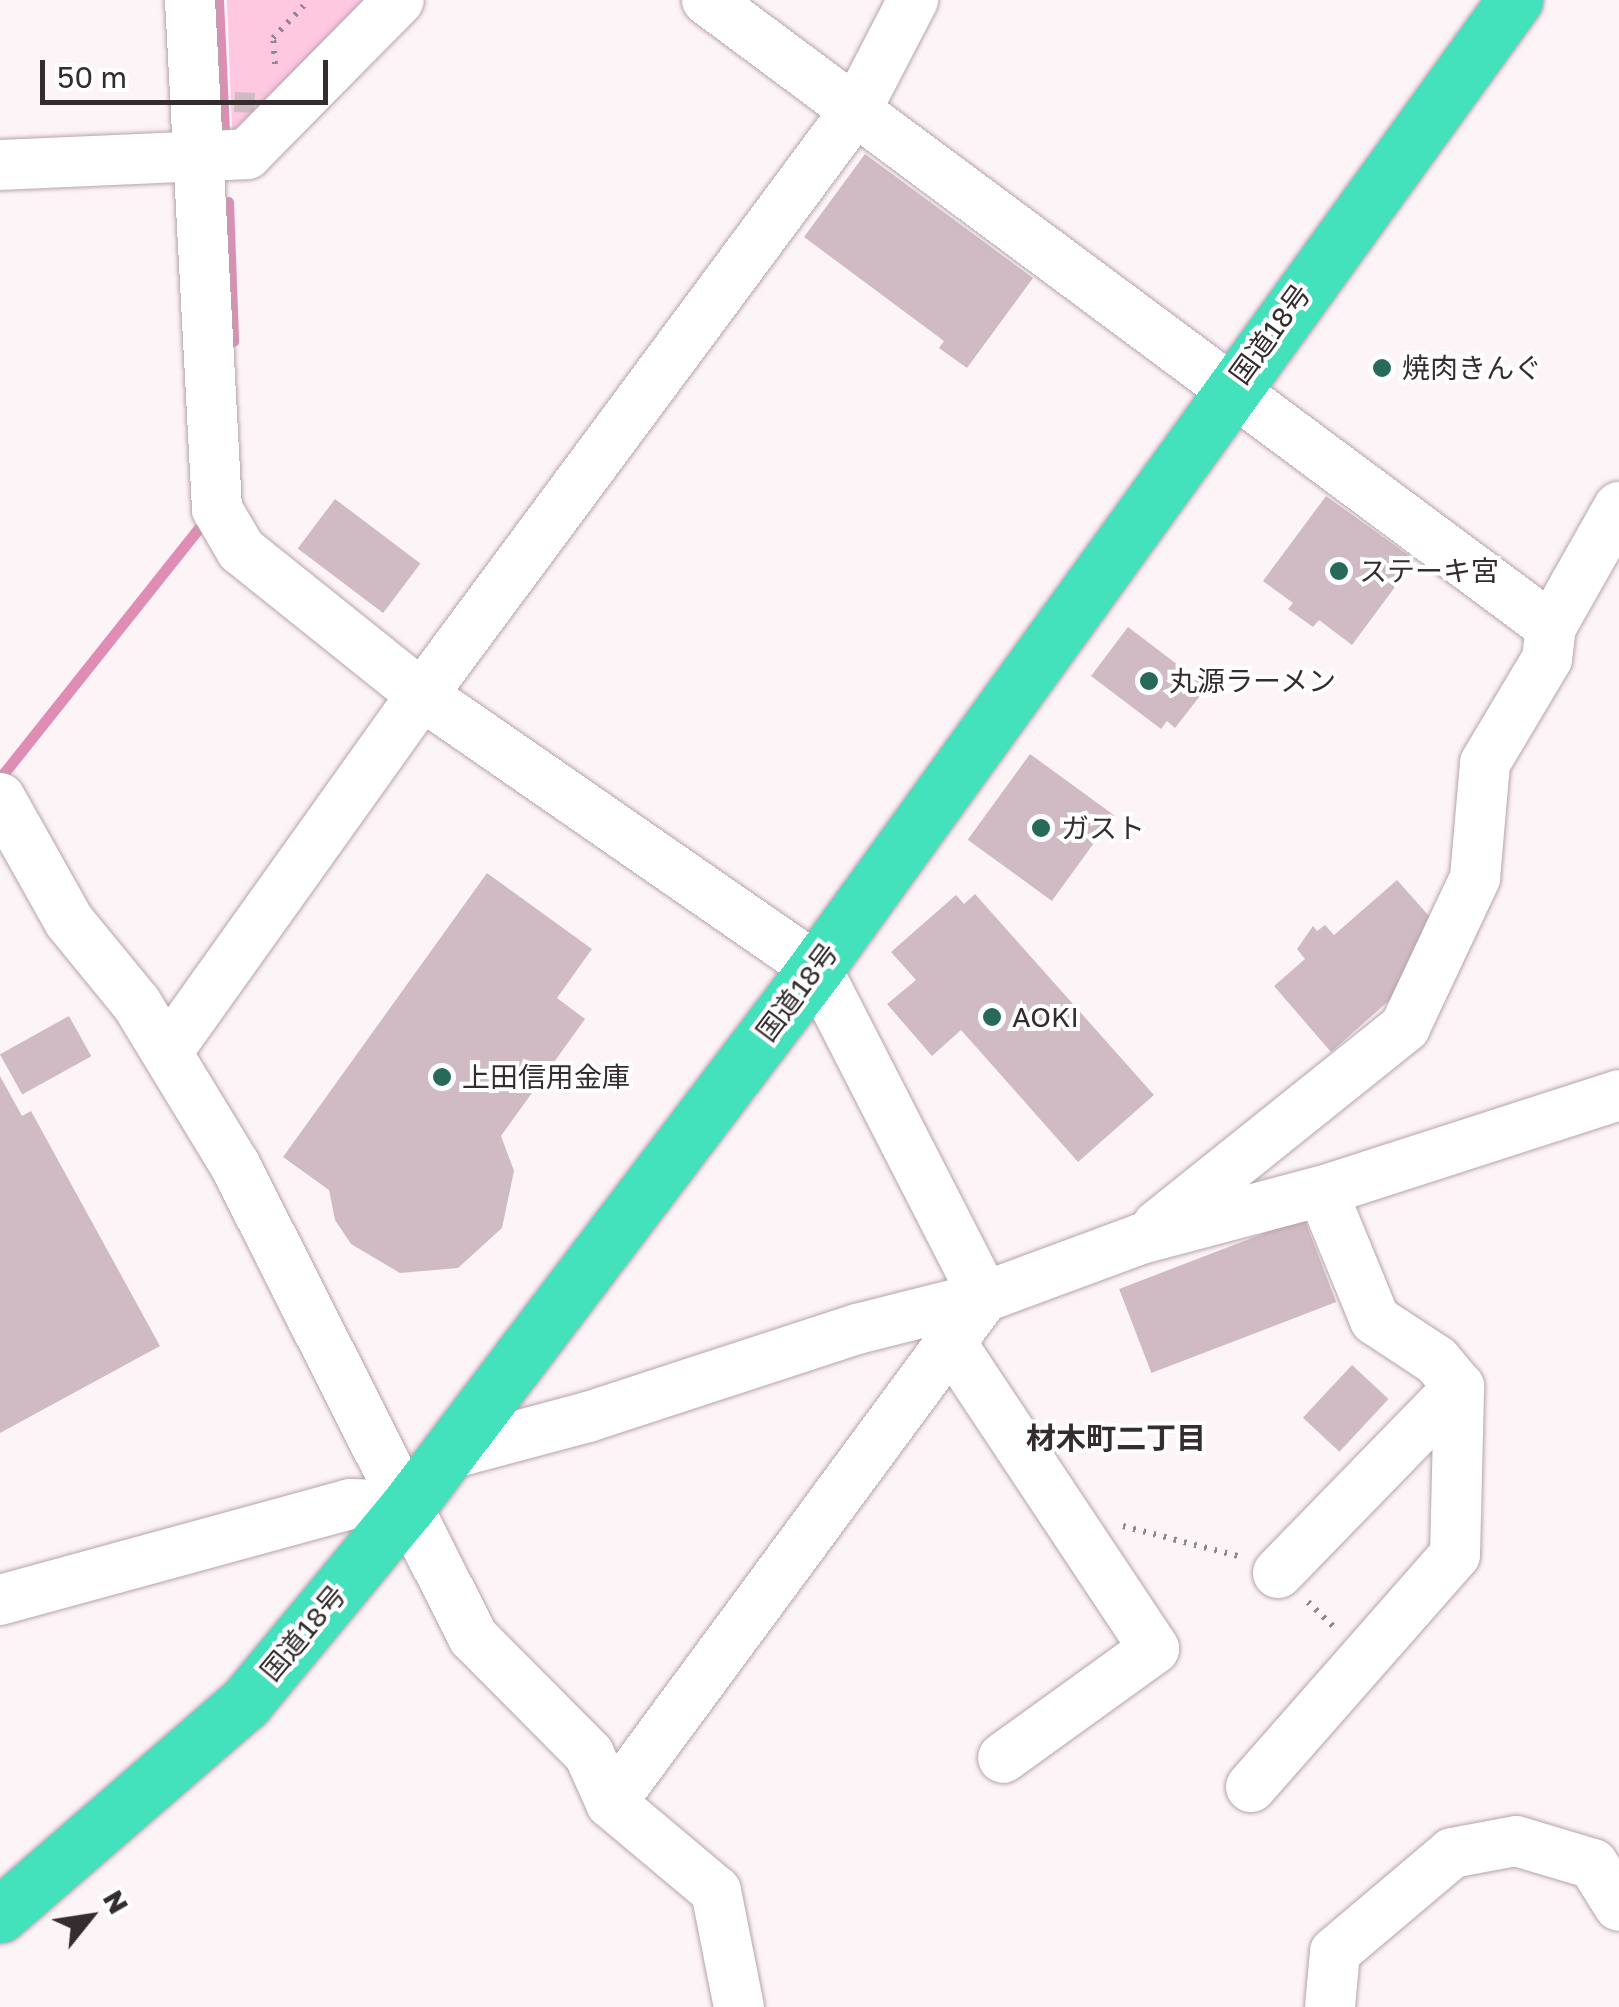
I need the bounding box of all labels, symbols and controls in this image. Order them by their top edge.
scale bar [45,40,332,102]
text: 50 m [57,59,127,95]
street label: 国道18号 [1223,278,1317,390]
place label: 焼肉きんぐ [1402,351,1542,385]
marker: 焼肉きんぐ [1371,357,1393,379]
place label: ステーキ宮 [1359,554,1499,588]
marker: ステーキ宮 [1328,560,1350,582]
place label: 丸源ラーメン [1169,664,1337,698]
marker: 丸源ラーメン [1138,670,1160,692]
place label: ガスト [1061,811,1145,845]
marker: ガスト [1030,817,1052,839]
street label: 国道18号 [749,936,845,1048]
place label: AOKI [1012,1000,1079,1034]
marker: AOKI [981,1006,1003,1028]
place label: 上田信用金庫 [462,1060,630,1094]
marker: 上田信用金庫 [431,1066,453,1088]
district label: 材木町二丁目 [1026,1420,1206,1456]
street label: 国道18号 [253,1578,353,1688]
north arrow [40,1867,140,1967]
text: N [97,1884,136,1919]

